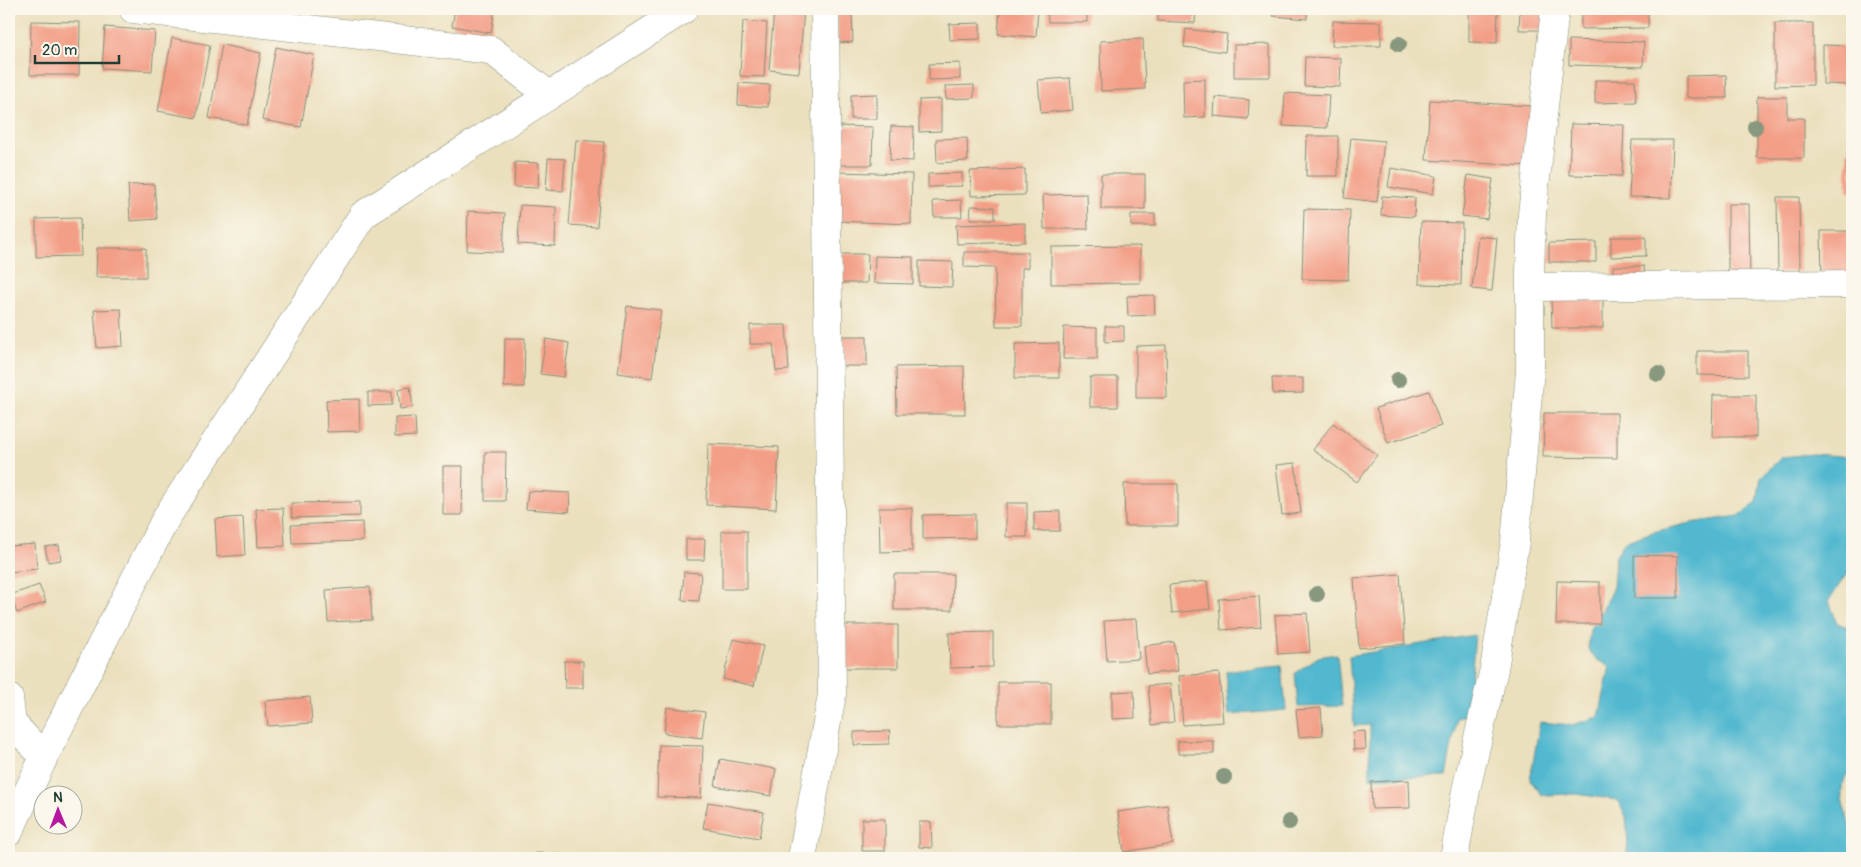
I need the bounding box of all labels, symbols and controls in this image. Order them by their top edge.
scale bar [35,32,119,64]
text: 20 m [42,41,77,60]
north arrow [32,784,82,834]
text: N [53,789,63,806]

